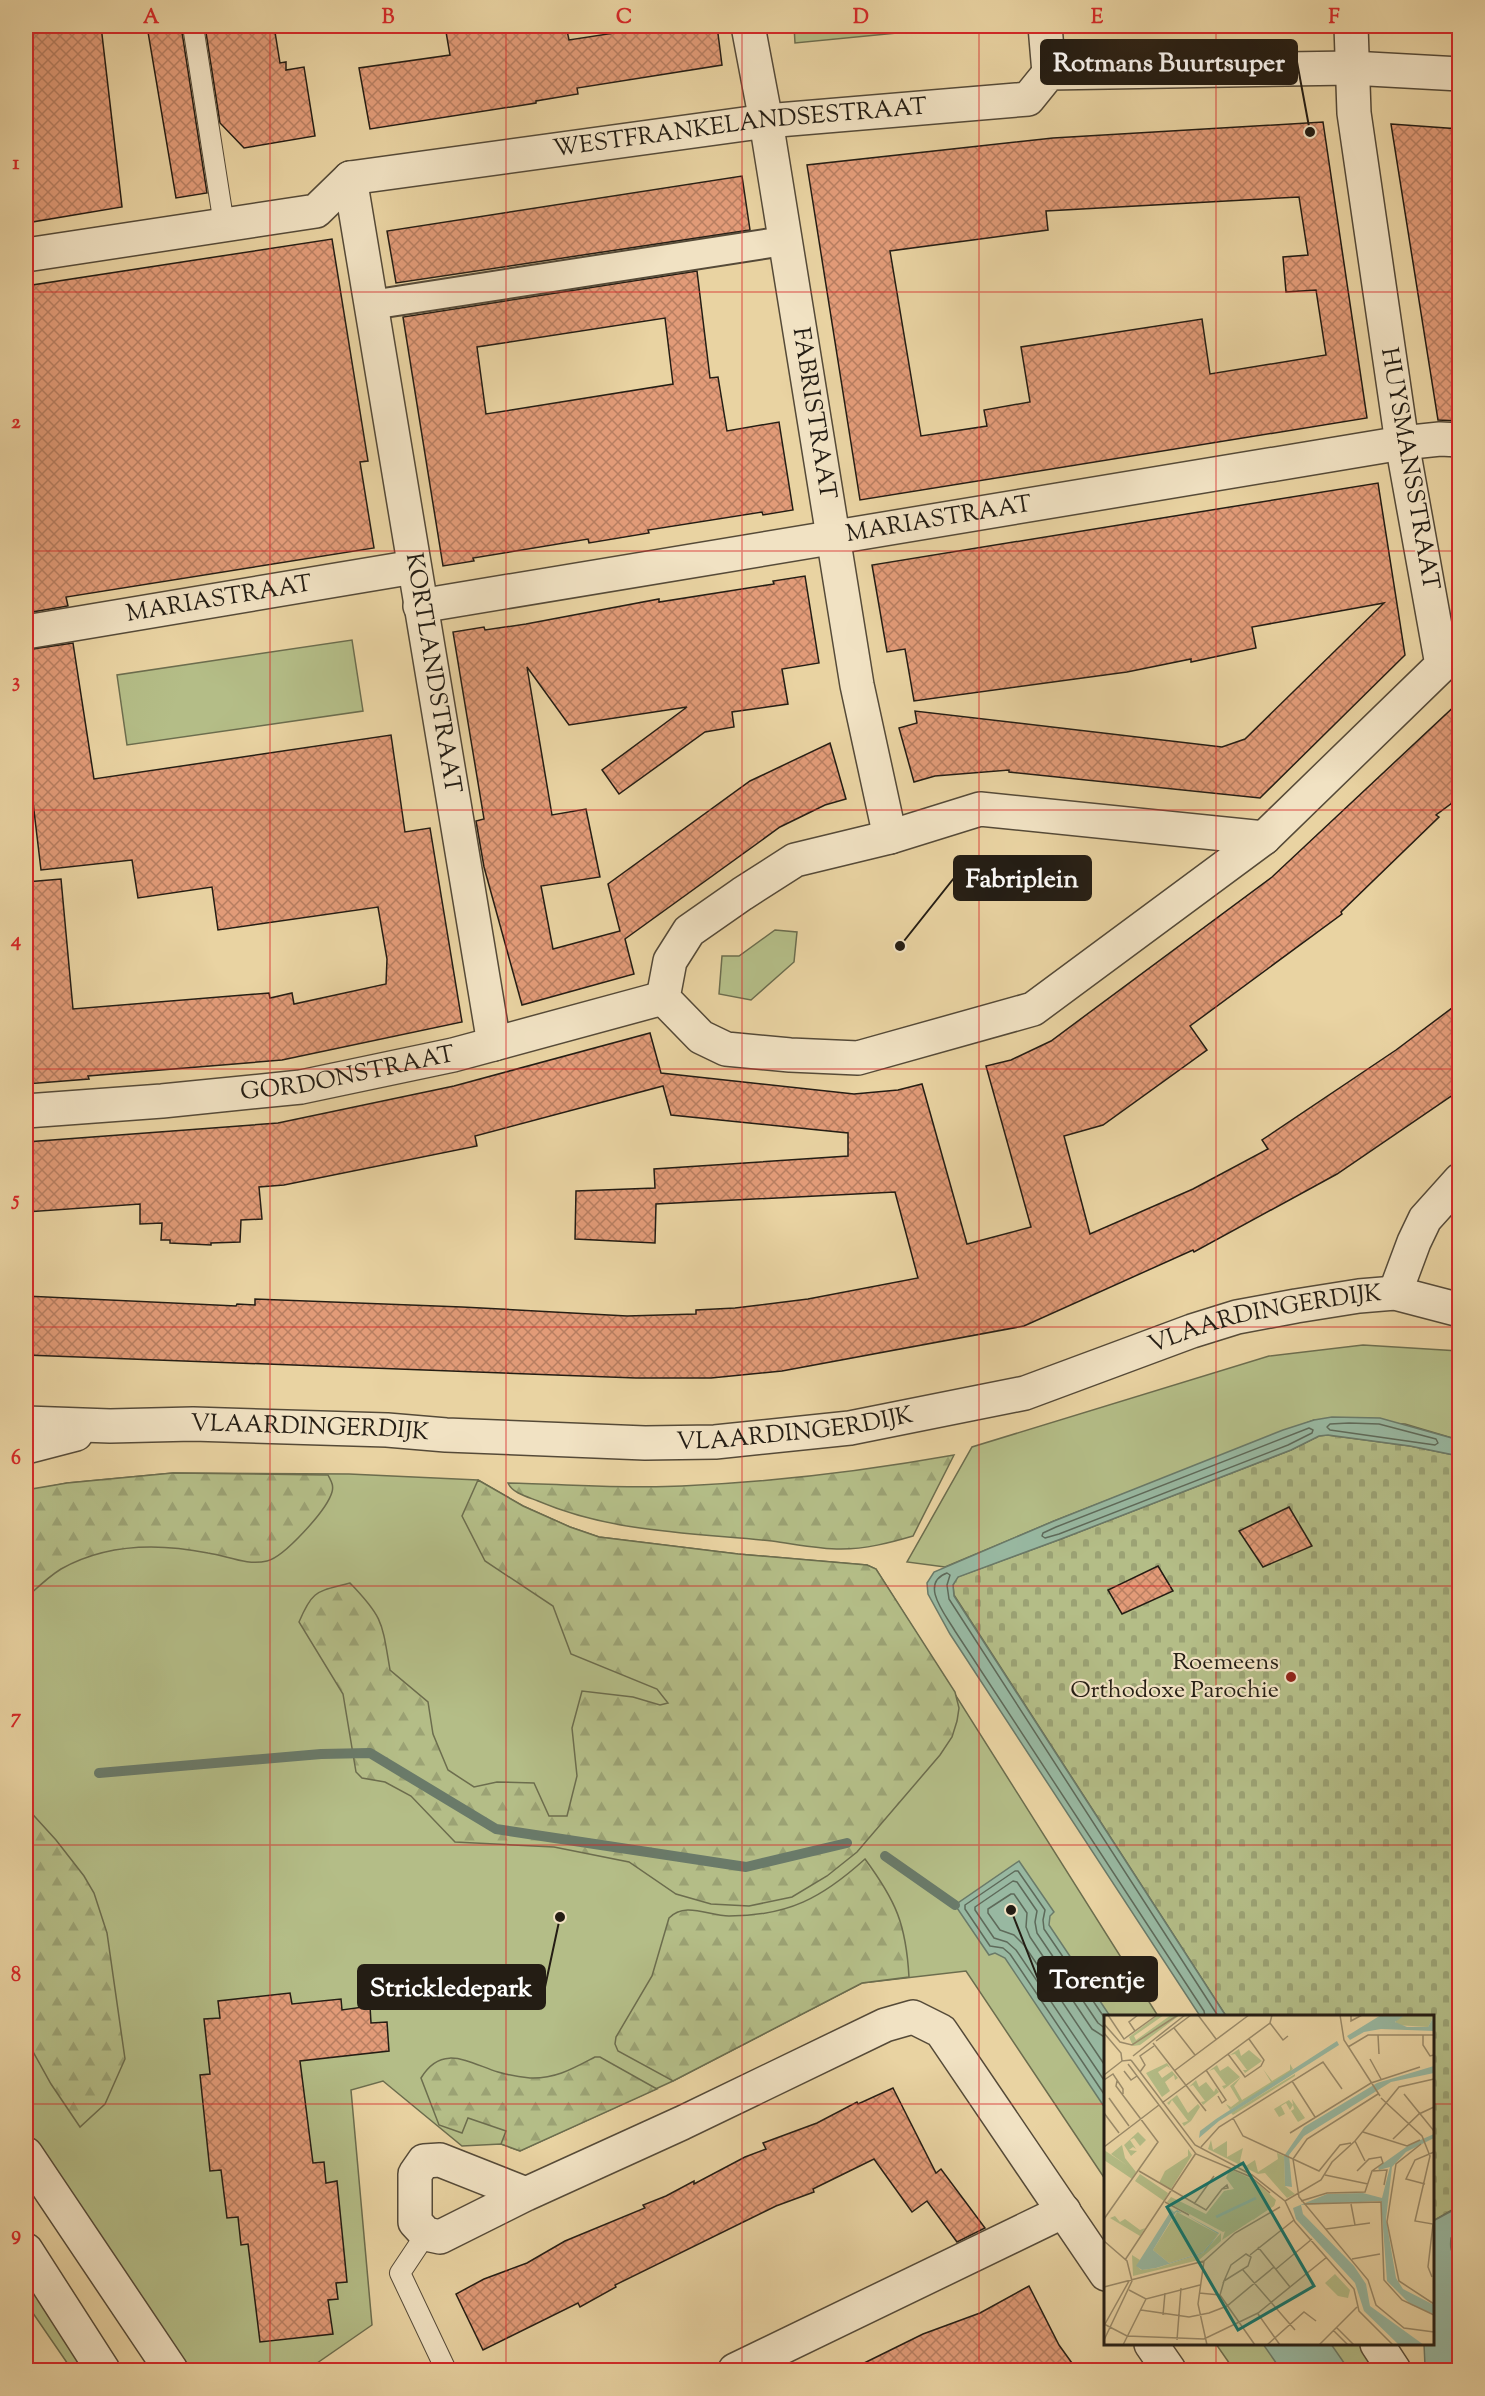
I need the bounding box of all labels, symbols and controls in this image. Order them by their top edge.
text: A [143,4,160,33]
text: B [382,4,395,33]
text: C [616,4,632,33]
text: D [853,4,869,33]
text: E [1091,4,1104,33]
text: F [1328,4,1340,33]
callout: Rotmans Buurtsuper [1041,40,1297,84]
text: Rotmans Buurtsuper [1053,46,1285,83]
street label: WESTFRANKELANDSESTRAAT [551,91,929,167]
text: 1 [13,150,20,179]
street label: FABRISTRAAT [783,325,844,502]
street label: HUYSMANSSTRAAT [1371,345,1447,593]
text: 2 [11,409,21,438]
street label: MARIASTRAAT [843,488,1035,552]
street label: KORTLANDSTRAAT [396,550,469,796]
street label: MARIASTRAAT [124,567,315,632]
text: 3 [12,668,20,697]
callout: Fabriplein [954,856,1091,900]
text: Fabriplein [965,862,1079,899]
text: 4 [10,927,21,956]
street label: GORDONSTRAAT [239,1038,458,1110]
text: 5 [11,1186,20,1215]
street label: VLAARDINGERDIJK [1144,1277,1383,1363]
street label: VLAARDINGERDIJK [676,1399,916,1460]
street label: VLAARDINGERDIJK [190,1407,430,1451]
text: 6 [11,1445,21,1474]
place label: Roemeens Orthodoxe Parochie [1070,1646,1279,1708]
marker: Roemeens Orthodoxe Parochie [1284,1670,1298,1684]
text: 7 [11,1704,22,1733]
callout: Torentje [1038,1957,1157,2001]
text: 8 [11,1962,21,1991]
text: Torentje [1049,1963,1145,2000]
callout: Strickledepark [358,1965,545,2009]
text: Strickledepark [370,1971,533,2008]
inset map [1104,2015,1434,2345]
text: 9 [11,2221,21,2250]

